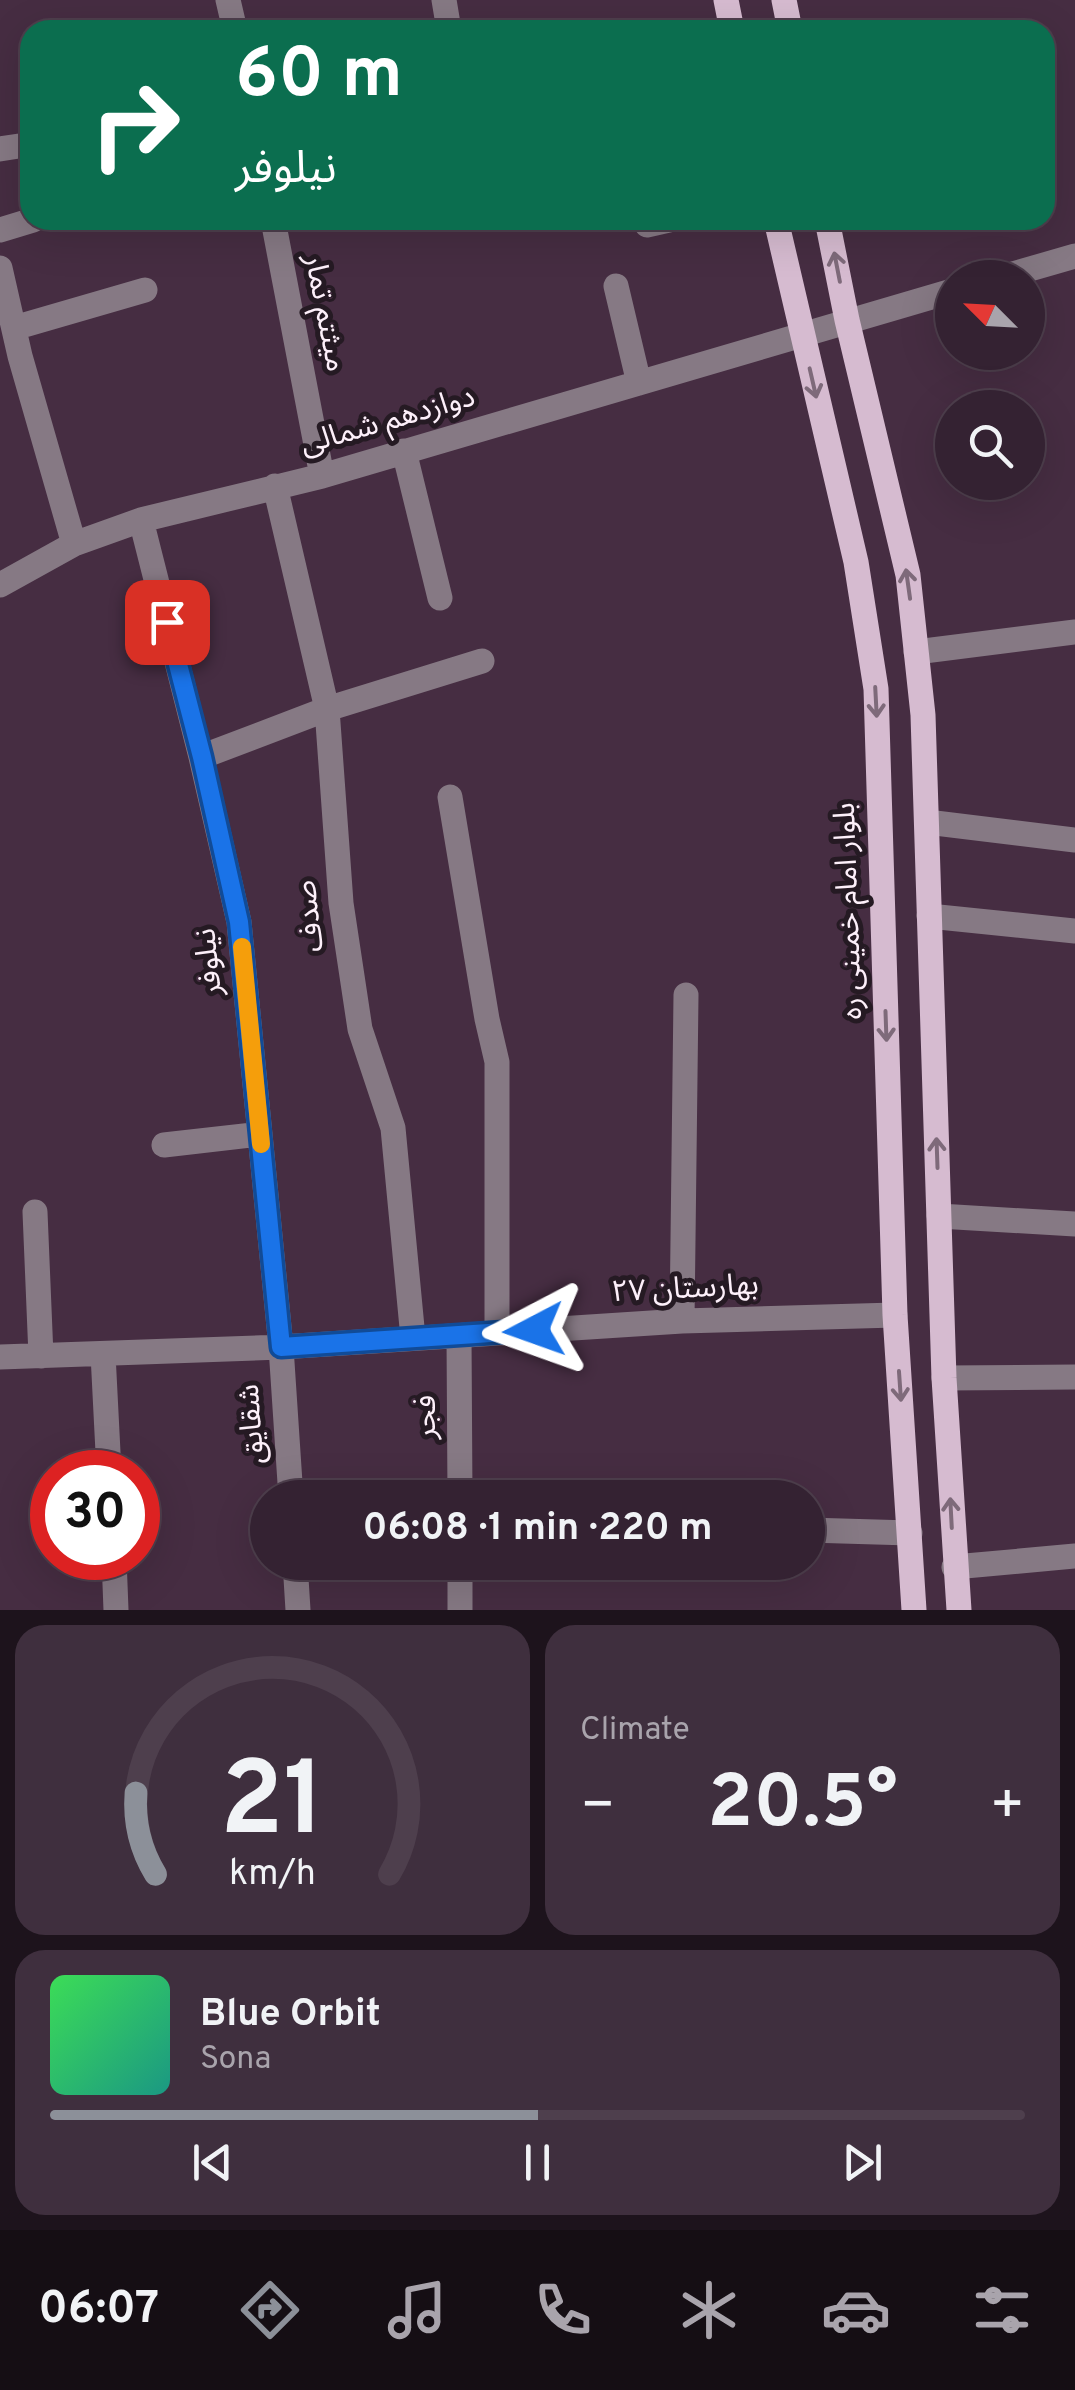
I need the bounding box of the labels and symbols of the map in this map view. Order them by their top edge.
street label: میثتم تمار [292,250,354,375]
one-way arrow [826,252,845,284]
north arrow [935,260,1045,370]
one-way arrow [805,366,823,398]
street label: دوازدهم شمالی [296,379,480,466]
one-way arrow [899,568,917,601]
pin [125,580,210,665]
one-way arrow [867,685,886,717]
street label: بلوار امام خمینی ره [828,802,873,1020]
street label: صدف [288,878,334,954]
street label: نیلوفر [188,926,232,999]
one-way arrow [877,1010,896,1042]
one-way arrow [927,1138,946,1170]
street label: بهارستان ۲۷ [610,1268,760,1312]
position arrow [482,1278,586,1382]
one-way arrow [891,1370,910,1402]
street label: شقایق [232,1383,274,1465]
street label: فجر [409,1395,446,1440]
speed limit sign: 30 [30,1450,160,1580]
one-way arrow [941,1497,960,1529]

